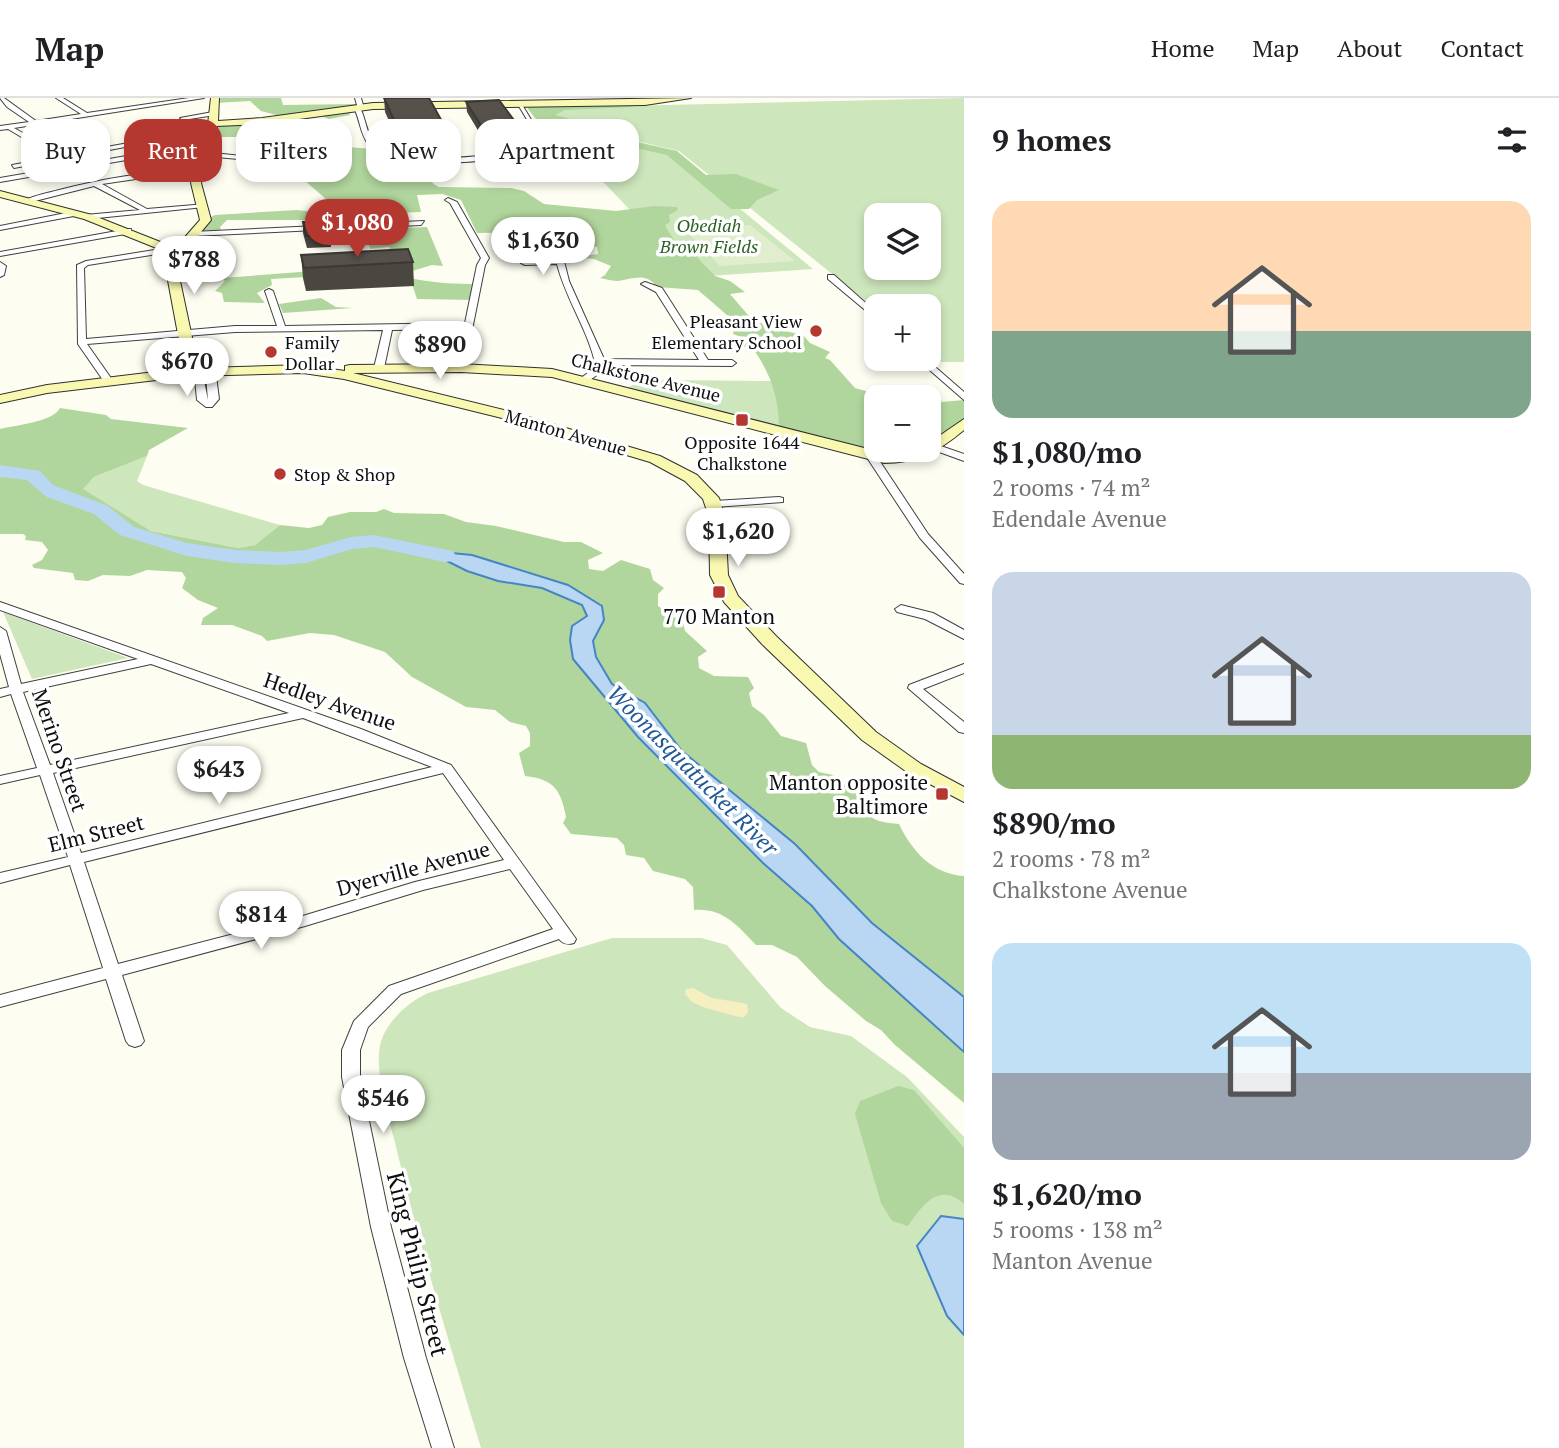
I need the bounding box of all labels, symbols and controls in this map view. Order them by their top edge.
text: Map [35,27,104,70]
text: Home [1151,32,1215,64]
text: Map [1253,32,1299,64]
text: About [1337,32,1403,64]
text: Contact [1441,32,1524,64]
chip: Buy [21,119,110,182]
chip: Rent [124,119,222,182]
chip: Filters [236,119,352,182]
chip: New [366,119,461,182]
chip: Apartment [475,119,639,182]
text: 9 homes [992,120,1111,160]
icon: filters [1493,121,1531,159]
pin: $1,080 [300,200,414,259]
map controls [864,203,941,462]
button: layers [864,203,941,280]
text: $1,080 [321,206,393,237]
park label: Obediah Brown Fields [659,213,758,258]
pin: $1,630 [486,218,600,277]
text: $1,630 [507,224,579,255]
pin: $788 [153,236,235,296]
text: $788 [168,243,220,274]
icon: home [1199,247,1325,373]
button: + [864,294,941,371]
place label: Pleasant View Elementary School [651,309,803,354]
pin: $890 [399,322,481,381]
marker: Pleasant View Elementary School [808,323,824,339]
text: $890 [414,328,466,359]
place label: Family Dollar [285,330,340,375]
pin: $670 [146,338,228,398]
marker: Family Dollar [263,344,279,360]
text: $670 [161,345,213,376]
street label: Chalkstone Avenue [569,347,723,407]
button: − [864,385,941,462]
street label: Manton Avenue [502,403,630,461]
marker: Opposite 1644 Chalkstone [734,412,750,428]
place label: Opposite 1644 Chalkstone [684,430,800,475]
text: $1,080/mo [992,432,1142,472]
place label: Stop & Shop [294,462,395,486]
marker: Stop & Shop [272,466,288,482]
text: 2 rooms · 74 m² [992,472,1151,503]
text: Edendale Avenue [992,503,1167,534]
pin: $1,620 [681,508,795,568]
text: $1,620 [702,515,774,546]
marker: 770 Manton [711,584,727,600]
place label: 770 Manton [663,602,775,630]
icon: home [1199,618,1325,744]
street label: Hedley Avenue [260,665,400,737]
water label: Woonasquatucket River [601,678,786,863]
street label: Merino Street [26,685,94,815]
pin: $643 [178,746,260,806]
text: $643 [193,753,245,784]
place label: Manton opposite Baltimore [769,768,928,820]
marker: Manton opposite Baltimore [934,786,950,802]
text: $890/mo [992,803,1116,843]
street label: Elm Street [45,808,147,858]
street label: Dyerville Avenue [333,834,493,902]
text: 2 rooms · 78 m² [992,843,1151,874]
text: Chalkstone Avenue [992,874,1188,905]
pin: $814 [220,892,302,951]
text: $814 [235,898,287,929]
icon: home [1199,989,1325,1115]
pin: $546 [342,1076,424,1135]
text: $546 [357,1082,409,1113]
street label: King Philip Street [380,1168,456,1360]
text: $1,620/mo [992,1174,1142,1214]
text: 5 rooms · 138 m² [992,1214,1163,1245]
text: Manton Avenue [992,1245,1153,1276]

